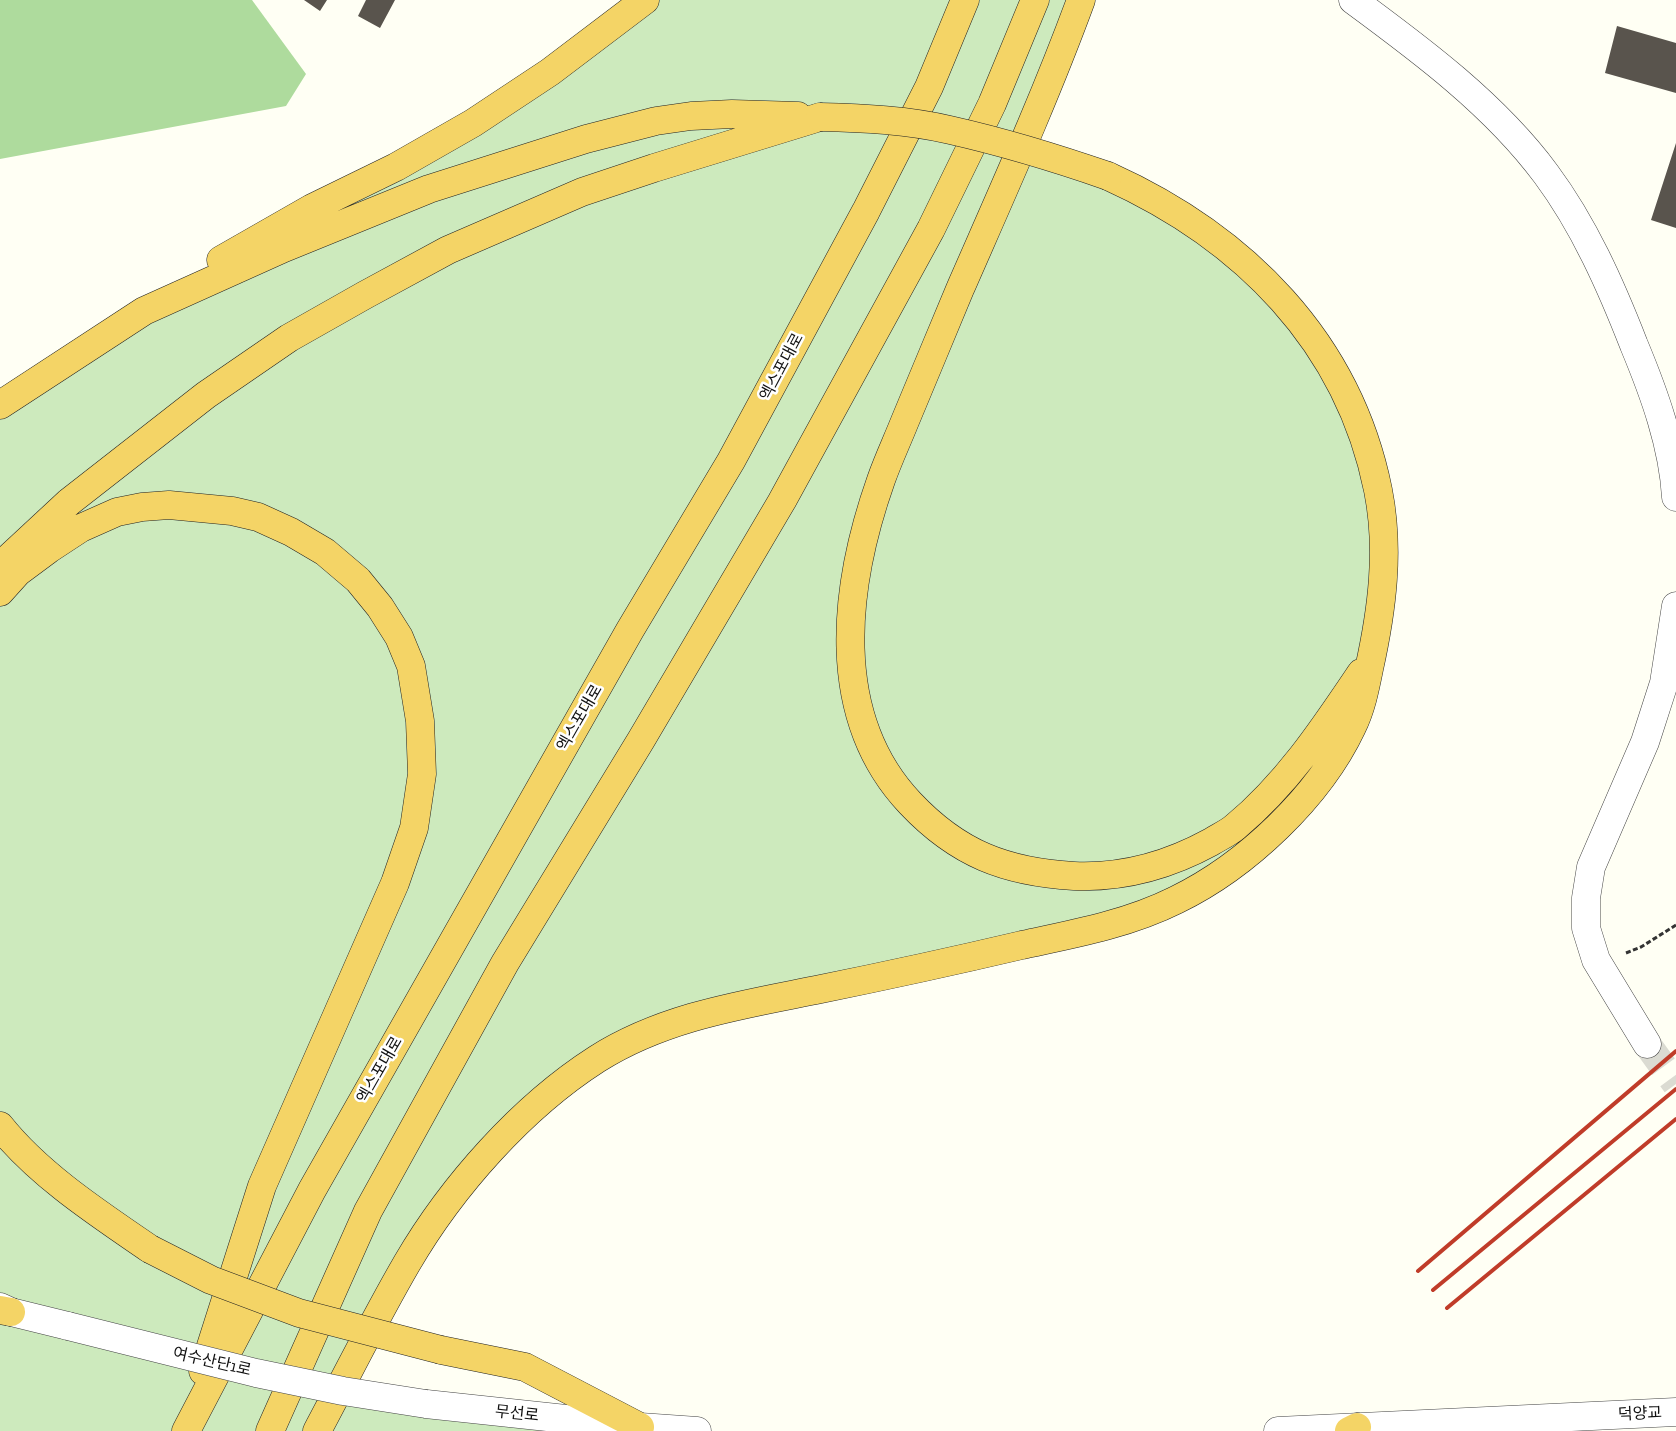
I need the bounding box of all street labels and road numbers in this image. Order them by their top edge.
street label: 엑스포대로 [756,330,808,404]
street label: 엑스포대로 [553,681,607,755]
street label: 엑스포대로 [353,1033,407,1107]
street label: 여수산단1로 [171,1344,253,1380]
street label: 무선로 [494,1402,540,1426]
street label: 덕양교 [1617,1403,1663,1425]

